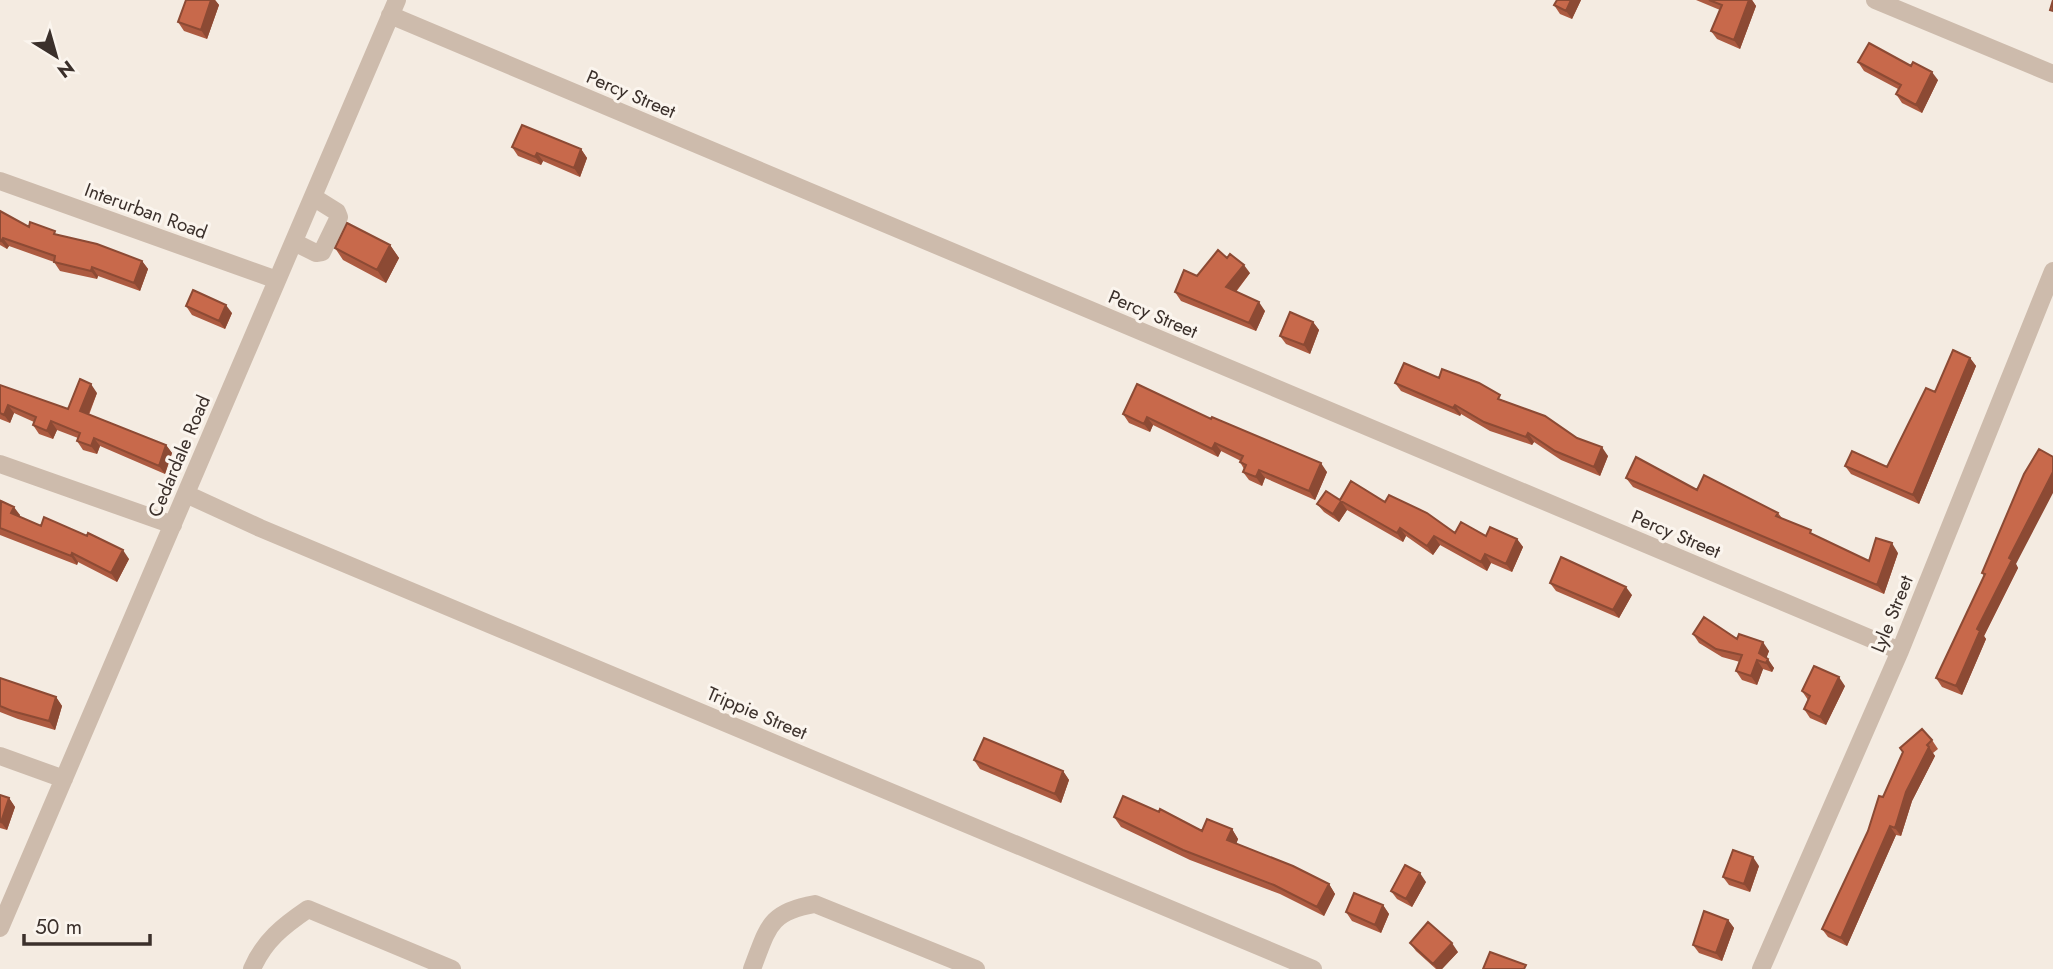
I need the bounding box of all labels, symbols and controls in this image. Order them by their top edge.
north arrow [21,21,91,91]
text: N [52,54,80,85]
street label: Percy Street [582,63,680,125]
street label: Interurban Road [81,176,211,246]
street label: Percy Street [1104,283,1202,345]
street label: Cedardale Road [141,391,217,521]
street label: Percy Street [1627,503,1725,565]
street label: Lyle Street [1864,571,1920,657]
street label: Trippie Street [703,680,812,746]
scale bar [24,902,150,946]
text: 50 m [35,912,82,942]

